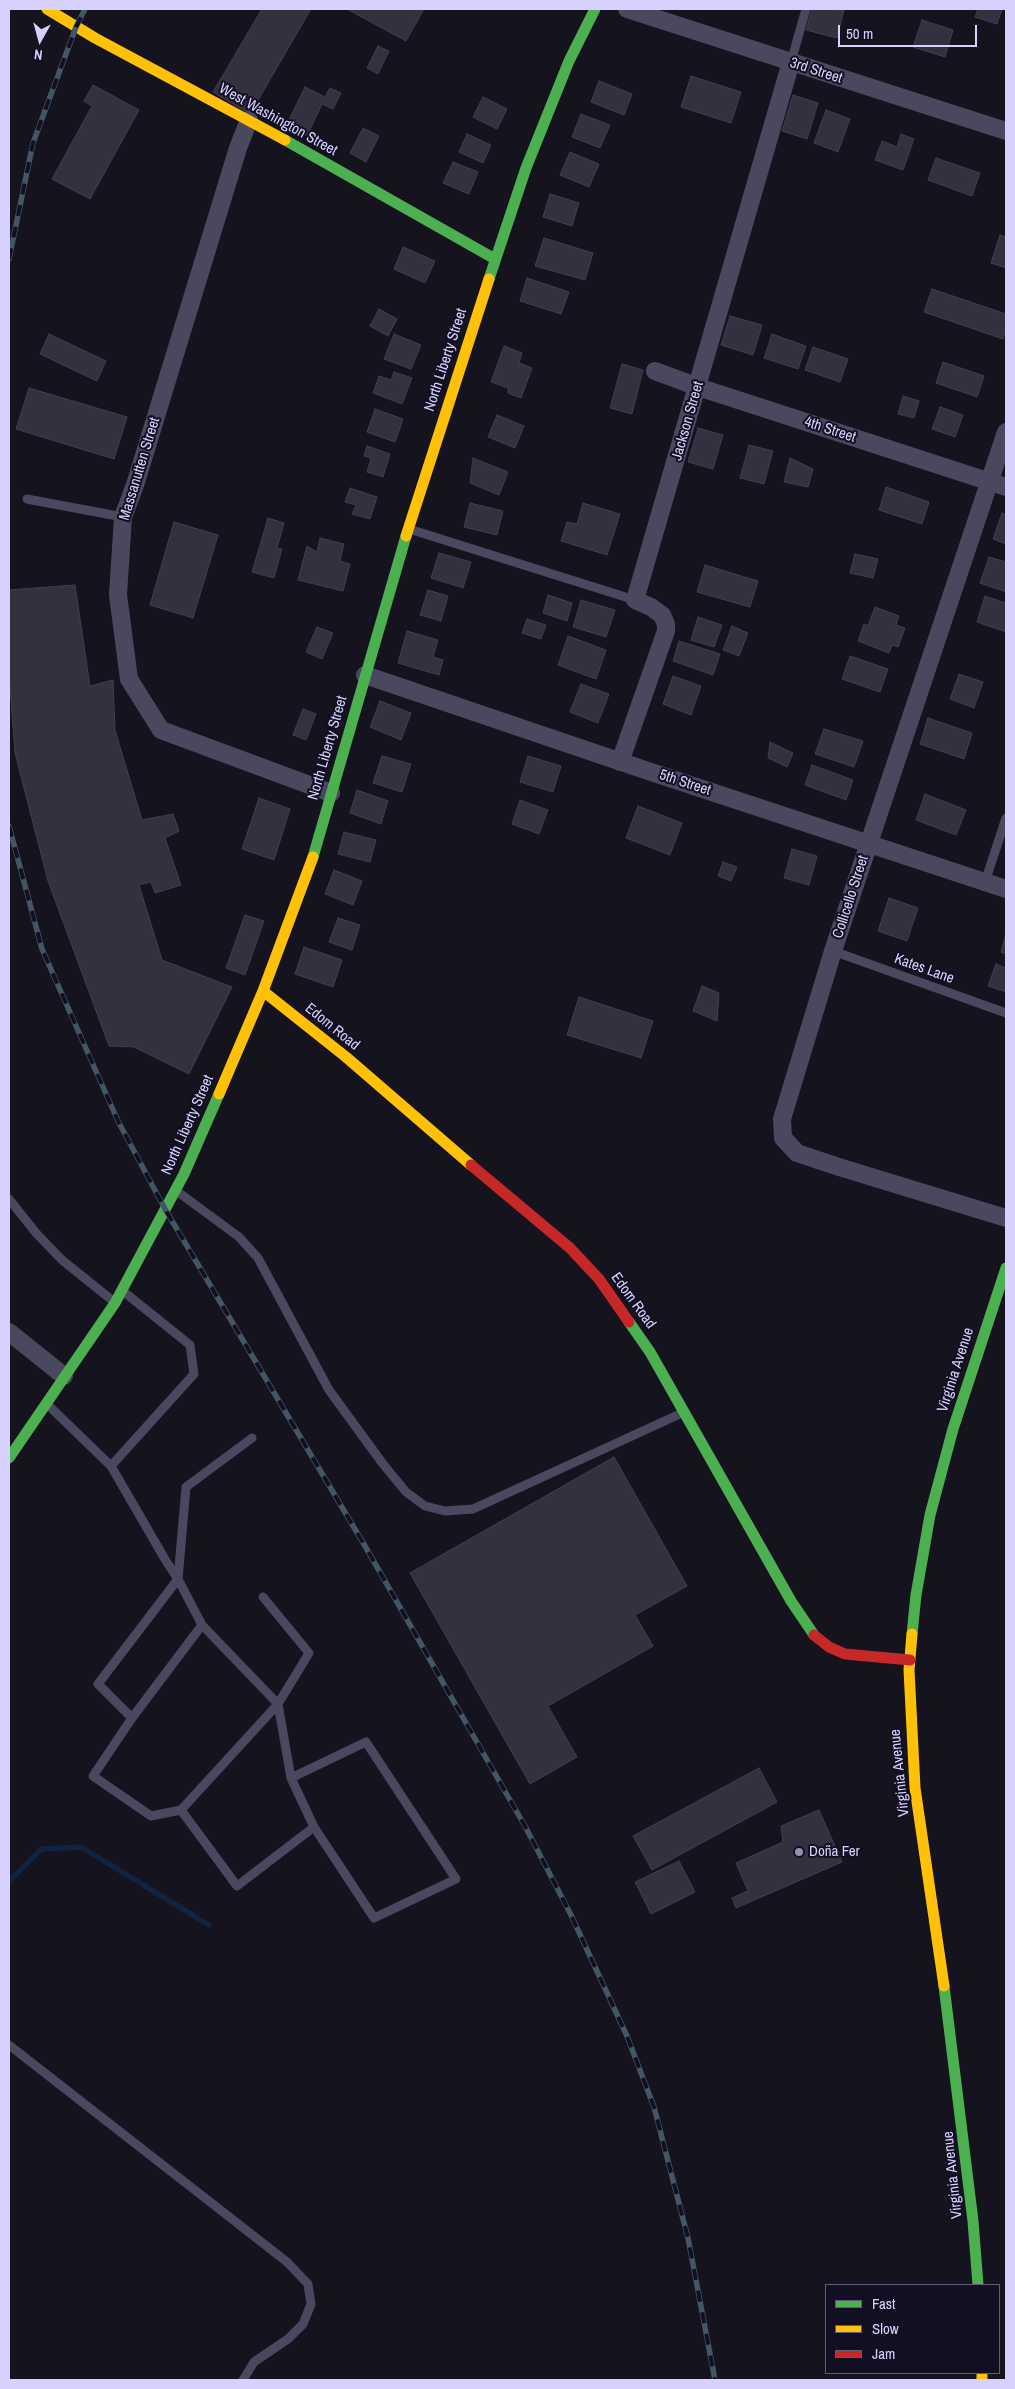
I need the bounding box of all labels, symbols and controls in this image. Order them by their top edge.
north arrow [15,15,65,65]
scale bar [840,15,979,47]
text: 50 m [846,23,873,44]
text: N [33,45,43,64]
street label: 3rd Street [788,54,844,88]
street label: West Washington Street [216,80,340,160]
street label: North Liberty Street [421,306,471,414]
street label: Jackson Street [668,379,708,463]
street label: 4th Street [802,413,858,447]
street label: Massanutten Street [116,415,164,523]
street label: North Liberty Street [305,694,351,802]
street label: 5th Street [657,766,713,800]
street label: Collicello Street [829,853,873,941]
street label: Kates Lane [892,950,956,988]
street label: Edom Road [301,1000,363,1054]
street label: North Liberty Street [158,1072,218,1178]
street label: Edom Road [607,1269,659,1333]
street label: Virginia Avenue [934,1325,978,1415]
street label: Virginia Avenue [886,1728,914,1818]
place label: Doña Fer [809,1843,860,1861]
marker: Doña Fer [793,1846,805,1858]
street label: Virginia Avenue [939,2130,967,2220]
legend [825,2284,1000,2374]
text: Fast [872,2293,895,2314]
text: Slow [872,2318,899,2339]
text: Jam [872,2343,895,2364]

